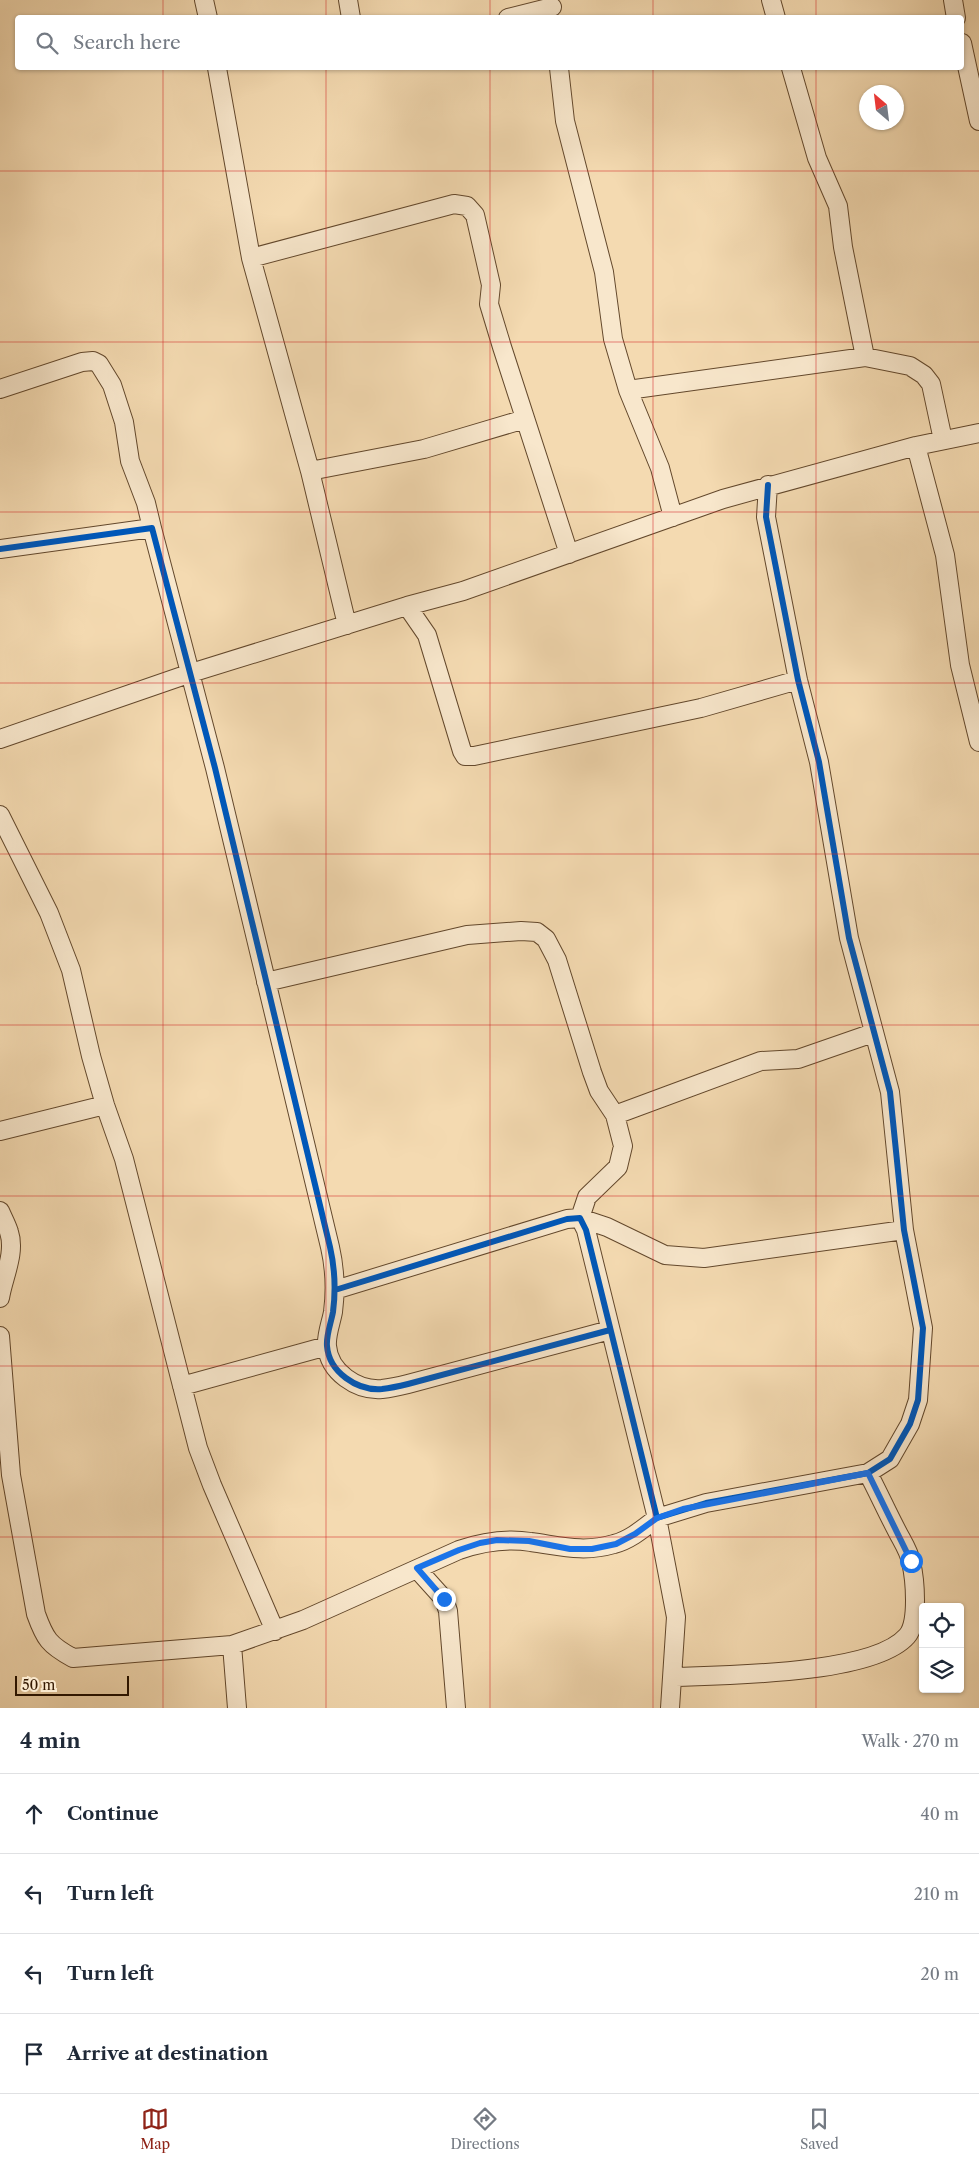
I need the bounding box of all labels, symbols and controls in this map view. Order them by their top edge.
search box [15,15,964,70]
icon: search [33,29,61,57]
text: Search here [73,31,181,54]
north arrow [859,85,904,130]
route start [900,1550,923,1573]
route end [433,1588,456,1611]
map controls [919,1603,964,1693]
button: locate [919,1603,964,1648]
button: layers [919,1648,964,1693]
scale bar [15,1673,129,1696]
text: 50 m [22,1676,55,1694]
text: 4 min [20,1728,81,1753]
text: Walk · 270 m [861,1731,959,1751]
icon: ahead [20,1800,48,1828]
text: Continue [67,1802,159,1825]
text: 40 m [920,1804,959,1824]
icon: left [20,1880,48,1908]
text: Turn left [67,1882,154,1905]
text: 210 m [914,1884,959,1904]
icon: left [20,1960,48,1988]
text: Turn left [67,1962,154,1985]
text: 20 m [920,1964,959,1984]
icon: arrive [20,2040,48,2068]
text: Arrive at destination [67,2042,268,2065]
tab: Map [140,2105,170,2153]
tab: Directions [450,2105,520,2153]
tab: Saved [800,2105,839,2153]

